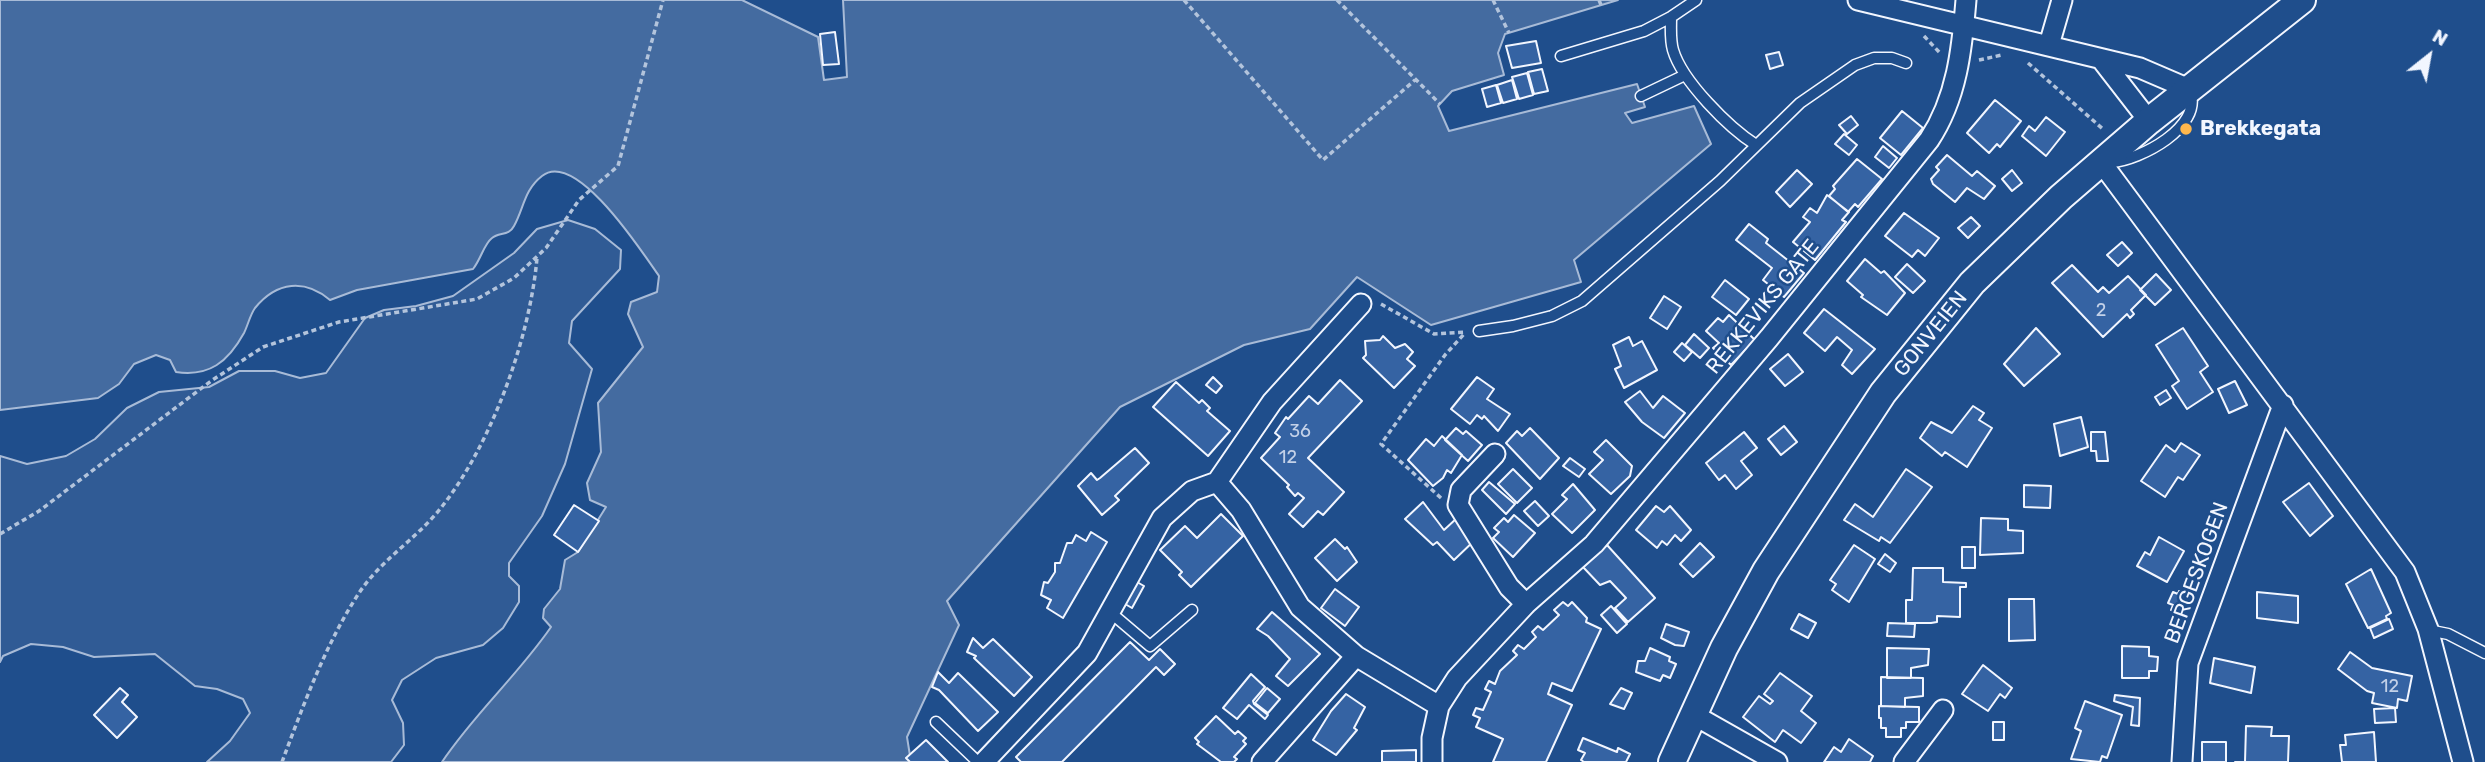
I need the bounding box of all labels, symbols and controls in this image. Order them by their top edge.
north arrow [2394,21,2464,91]
text: N [2428,24,2452,51]
place label: Brekkegata [2200,116,2321,142]
marker: Brekkegata [2178,121,2194,137]
street label: REKKEVIKS GATE [1701,235,1825,379]
street label: GONVEIEN [1889,286,1973,382]
house number: 2 [2096,300,2106,322]
house number: 36 [1289,421,1311,443]
house number: 12 [1279,447,1297,469]
street label: BERGESKOGEN [2160,499,2234,647]
house number: 12 [2381,676,2399,698]

